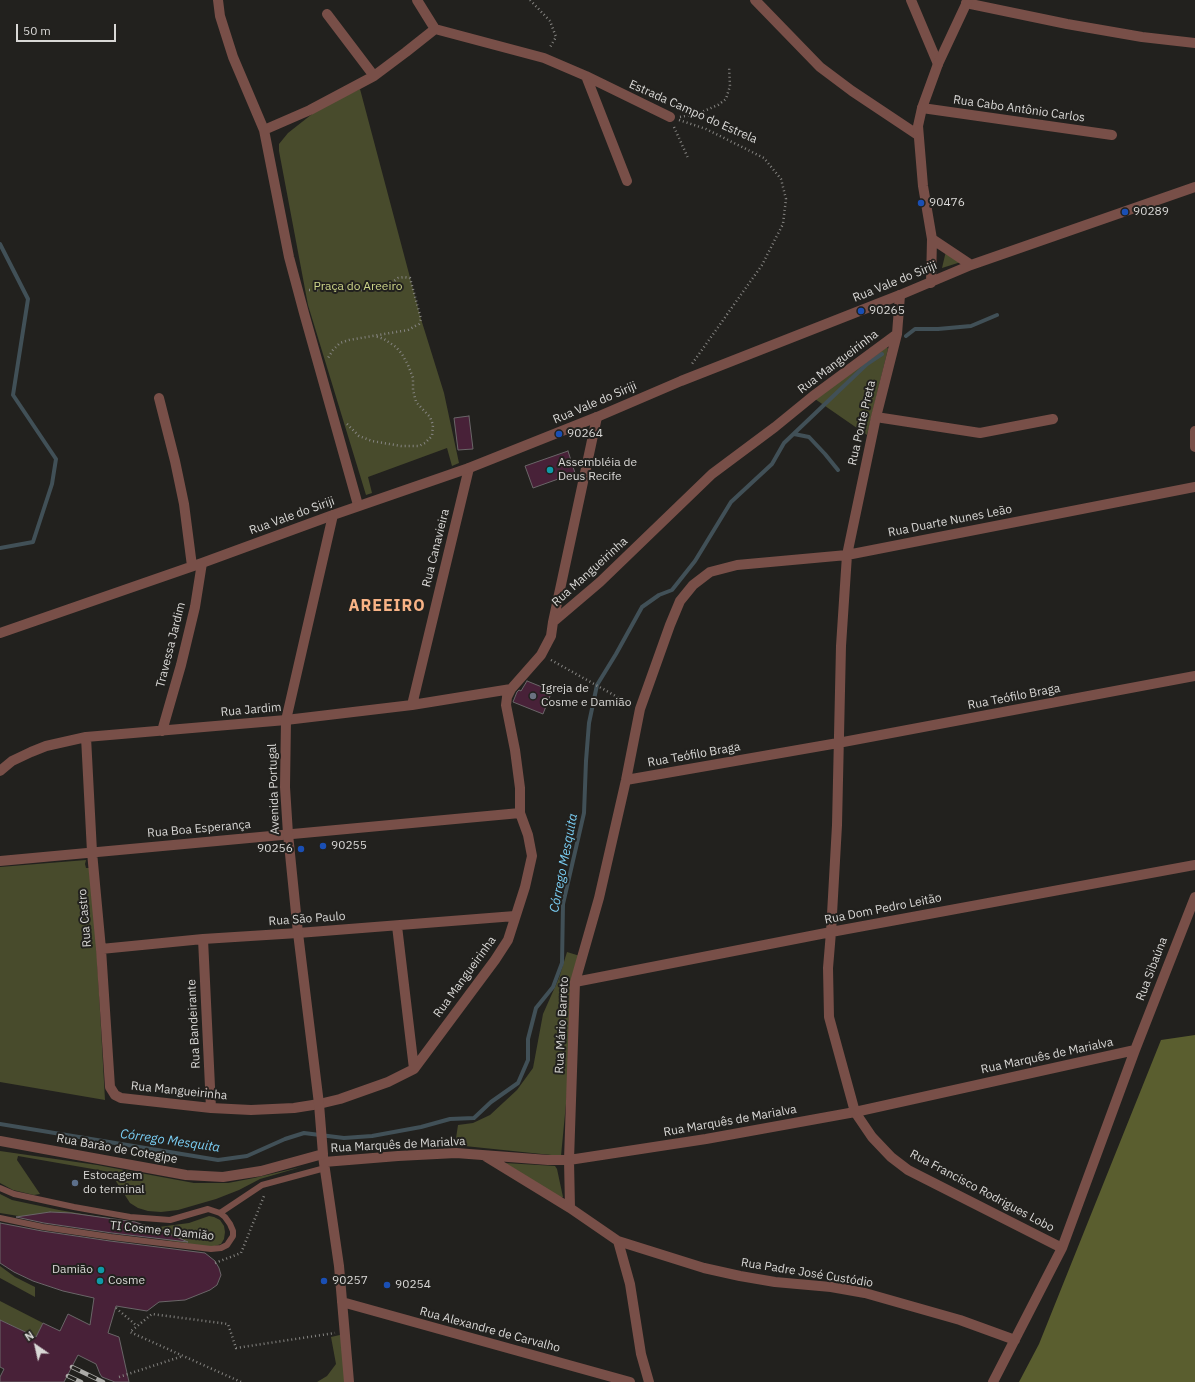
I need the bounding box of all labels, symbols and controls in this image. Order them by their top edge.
scale bar [18,16,118,42]
text: 50 m [23,23,51,38]
street label: Estrada Campo do Estrela [627,77,759,147]
street label: Rua Cabo Antônio Carlos [952,93,1086,125]
place label: 90476 [929,196,965,210]
marker: 90476 [916,198,926,208]
place label: 90289 [1133,205,1169,219]
marker: 90289 [1120,207,1130,217]
street label: Rua Vale do Siriji [851,259,939,305]
park label: Praça do Areeiro [314,280,402,294]
place label: 90265 [869,304,905,318]
marker: 90265 [856,306,866,316]
street label: Rua Mangueirinha [795,327,881,397]
street label: Rua Vale do Siriji [551,379,639,427]
street label: Rua Ponte Preta [845,379,879,467]
place label: 90264 [567,427,603,441]
marker: 90264 [554,429,564,439]
place label: Assembléia de Deus Recife [558,456,637,484]
marker: Assembléia de Deus Recife [545,465,555,475]
street label: Rua Vale do Siriji [247,494,337,538]
street label: Rua Duarte Nunes Leão [887,502,1013,540]
street label: Rua Canavieira [419,507,453,589]
street label: Rua Mangueirinha [549,534,631,610]
district label: AREEIRO [348,596,426,616]
street label: Travessa Jardim [153,601,189,689]
street label: Rua Teófilo Braga [966,681,1062,713]
place label: Igreja de Cosme e Damião [541,682,631,710]
marker: Igreja de Cosme e Damião [528,691,538,701]
street label: Rua Jardim [220,700,282,720]
street label: Rua Teófilo Braga [646,740,742,770]
street label: Avenida Portugal [265,743,283,835]
water label: Córrego Mesquita [547,812,581,914]
street label: Rua Boa Esperança [147,817,251,841]
place label: 90255 [331,839,367,853]
marker: 90255 [318,841,328,851]
place label: 90256 [257,842,293,856]
marker: 90256 [296,844,306,854]
street label: Rua Castro [75,888,95,948]
street label: Rua Dom Pedro Leitão [823,891,943,927]
street label: Rua São Paulo [268,909,346,929]
street label: Rua Mangueirinha [431,934,499,1020]
street label: Rua Sibaúna [1133,935,1171,1003]
street label: Rua Mário Barreto [552,976,572,1074]
street label: Rua Bandeirante [184,979,204,1069]
street label: Rua Marquês de Marialva [980,1035,1114,1077]
street label: Rua Mangueirinha [130,1079,228,1103]
street label: Rua Marquês de Marialva [662,1102,798,1140]
water label: Córrego Mesquita [119,1126,221,1156]
street label: Rua Barão de Cotegipe [55,1131,179,1167]
street label: Rua Marquês de Marialva [330,1134,466,1156]
street label: Rua Francisco Rodrigues Lobo [907,1147,1057,1235]
place label: Estocagem do terminal [83,1169,145,1197]
marker: Estocagem do terminal [70,1178,80,1188]
street label: TI Cosme e Damião [109,1218,215,1244]
street label: Rua Padre José Custódio [740,1255,874,1291]
place label: Damião [52,1263,93,1277]
marker: Damião [96,1265,106,1275]
place label: Cosme [108,1274,145,1288]
place label: 90257 [332,1274,368,1288]
marker: Cosme [95,1276,105,1286]
marker: 90257 [319,1276,329,1286]
place label: 90254 [395,1278,431,1292]
marker: 90254 [382,1280,392,1290]
street label: Rua Alexandre de Carvalho [418,1304,562,1356]
north arrow [16,1326,56,1366]
text: N [22,1328,37,1344]

